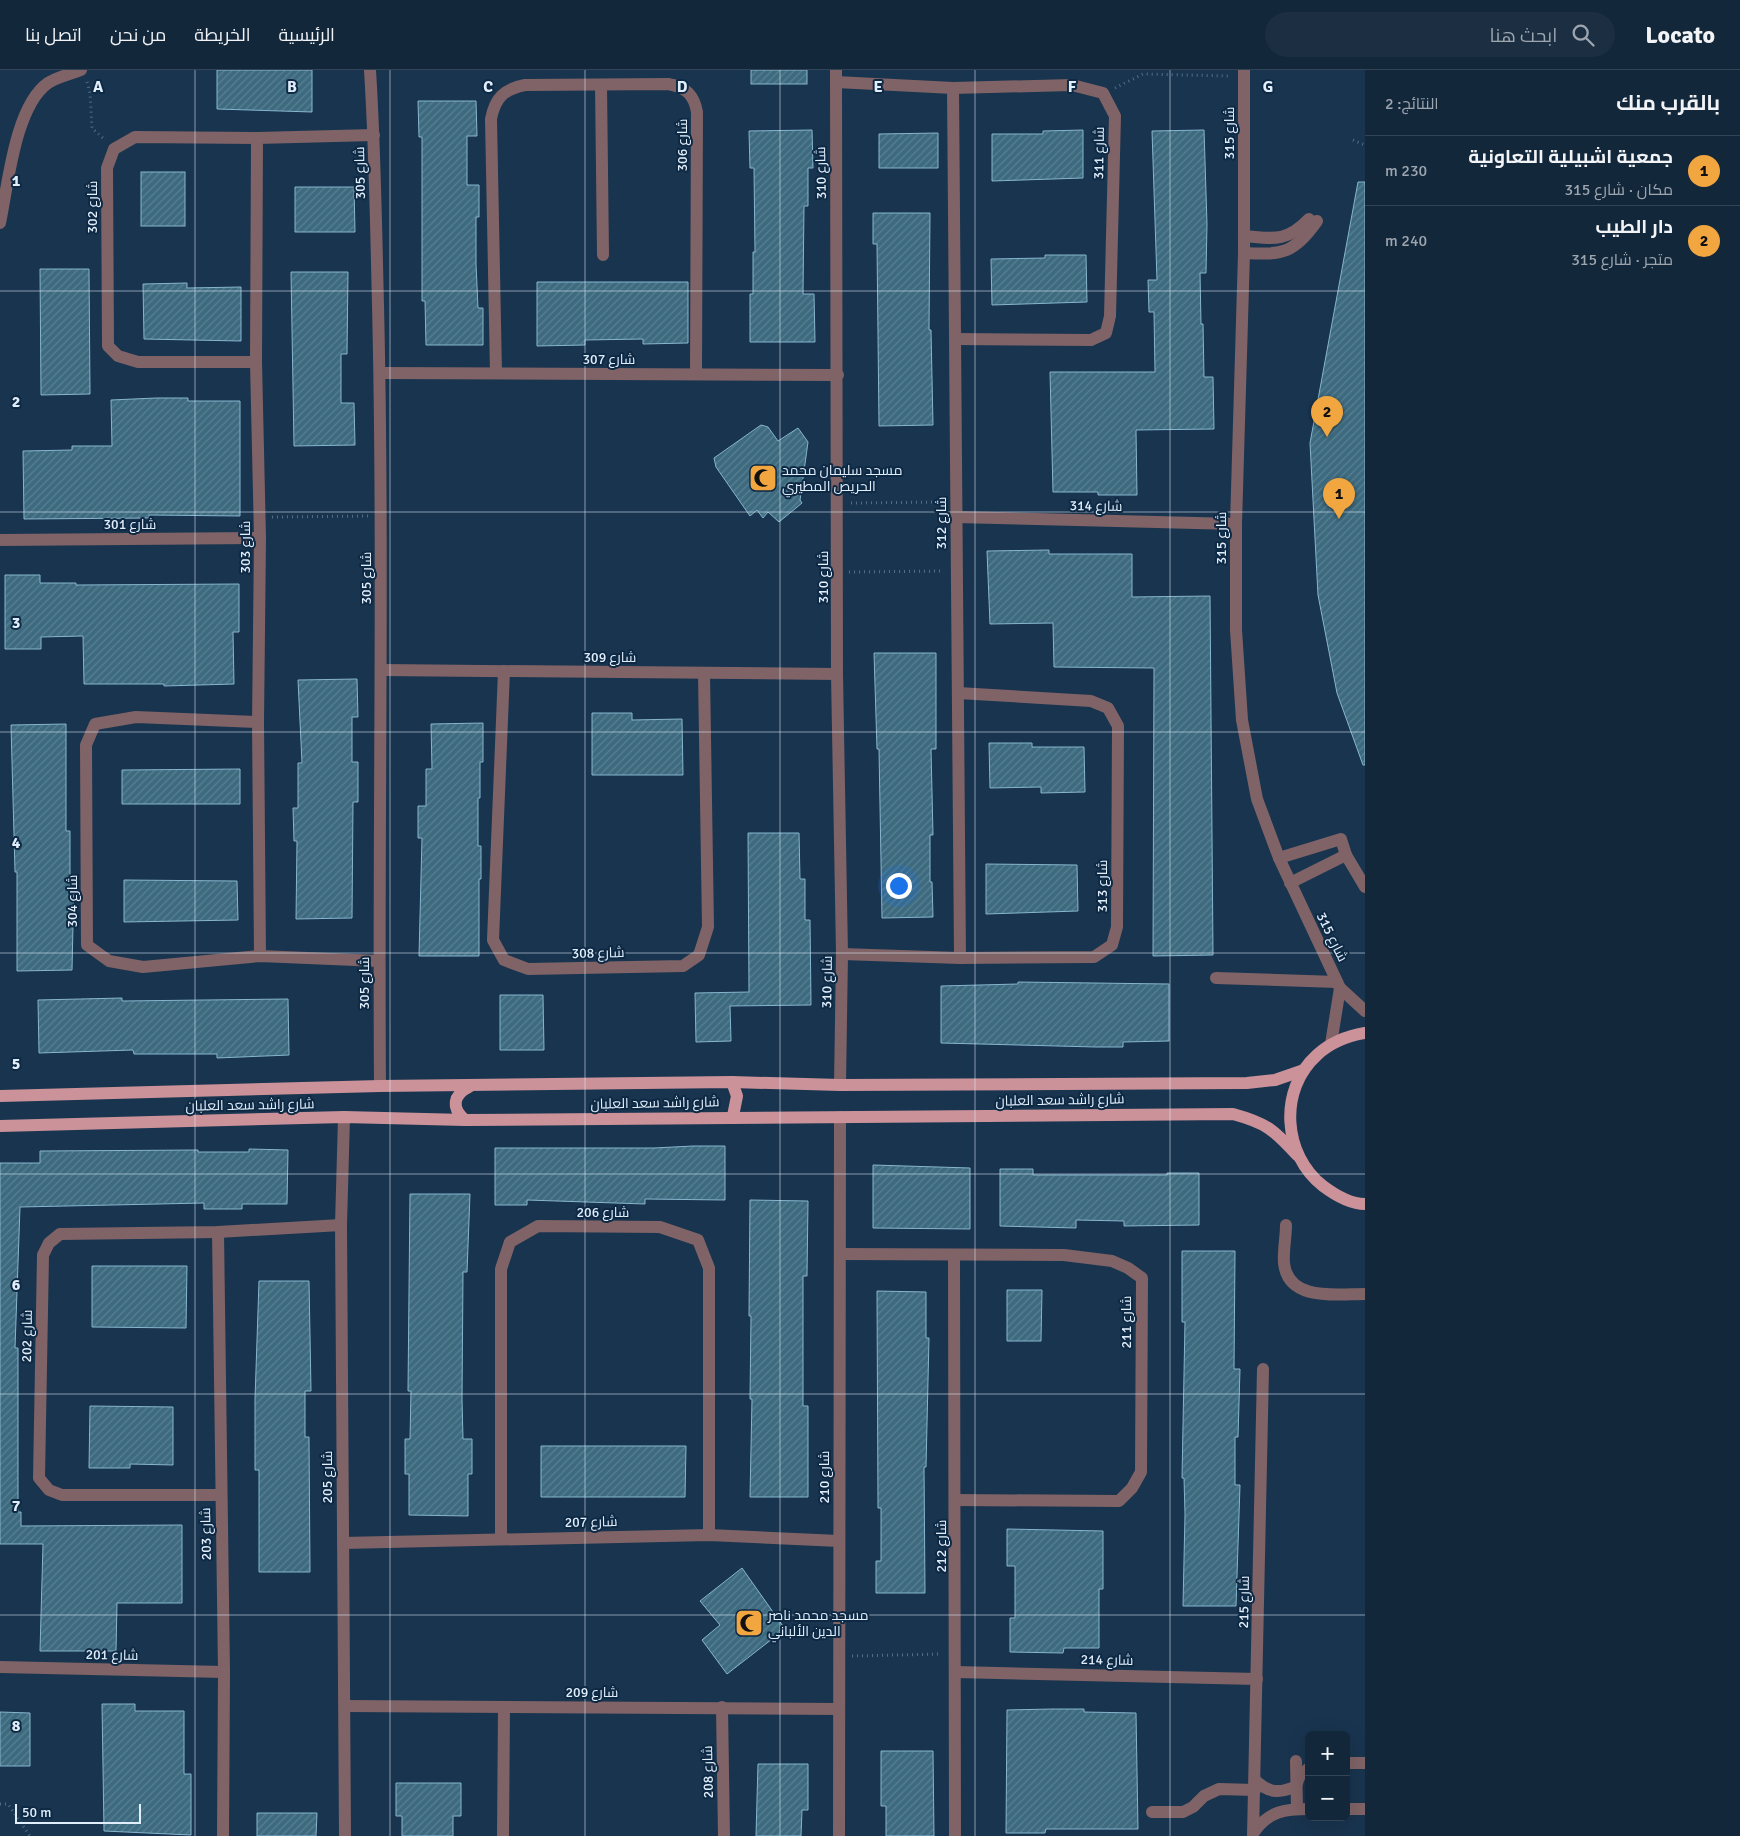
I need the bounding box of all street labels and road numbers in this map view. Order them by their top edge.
street label: شارع 315 [1221,107,1238,159]
street label: شارع 306 [674,119,691,171]
street label: شارع 311 [1090,126,1108,180]
street label: شارع 305 [351,146,369,200]
street label: شارع 310 [812,146,830,200]
street label: شارع 302 [84,181,101,233]
street label: شارع 307 [583,351,635,368]
street label: شارع 312 [933,497,950,549]
street label: شارع 314 [1069,497,1123,515]
street label: شارع 315 [1213,512,1230,564]
street label: شارع 301 [104,516,156,533]
street label: شارع 303 [237,521,254,573]
street label: شارع 310 [815,551,832,603]
street label: شارع 305 [358,552,375,604]
street label: شارع 309 [584,649,636,666]
street label: شارع 313 [1094,860,1111,912]
street label: شارع 304 [64,875,81,927]
street label: شارع 315 [1313,910,1351,964]
street label: شارع 308 [571,944,625,962]
street label: شارع 310 [818,955,836,1009]
street label: شارع 305 [356,957,373,1009]
street label: شارع راشد سعد العلبان [995,1090,1125,1110]
street label: شارع راشد سعد العلبان [590,1093,720,1113]
street label: شارع راشد سعد العلبان [185,1095,315,1115]
street label: شارع 206 [577,1204,629,1221]
street label: شارع 211 [1118,1296,1135,1348]
street label: شارع 202 [18,1309,36,1363]
street label: شارع 205 [319,1451,336,1503]
street label: شارع 210 [816,1451,833,1503]
street label: شارع 203 [197,1507,215,1561]
street label: شارع 207 [564,1513,618,1531]
street label: شارع 212 [933,1520,950,1572]
street label: شارع 215 [1235,1575,1253,1629]
street label: شارع 201 [85,1646,139,1664]
street label: شارع 214 [1080,1651,1134,1669]
street label: شارع 209 [566,1684,618,1701]
street label: شارع 208 [699,1745,717,1799]

